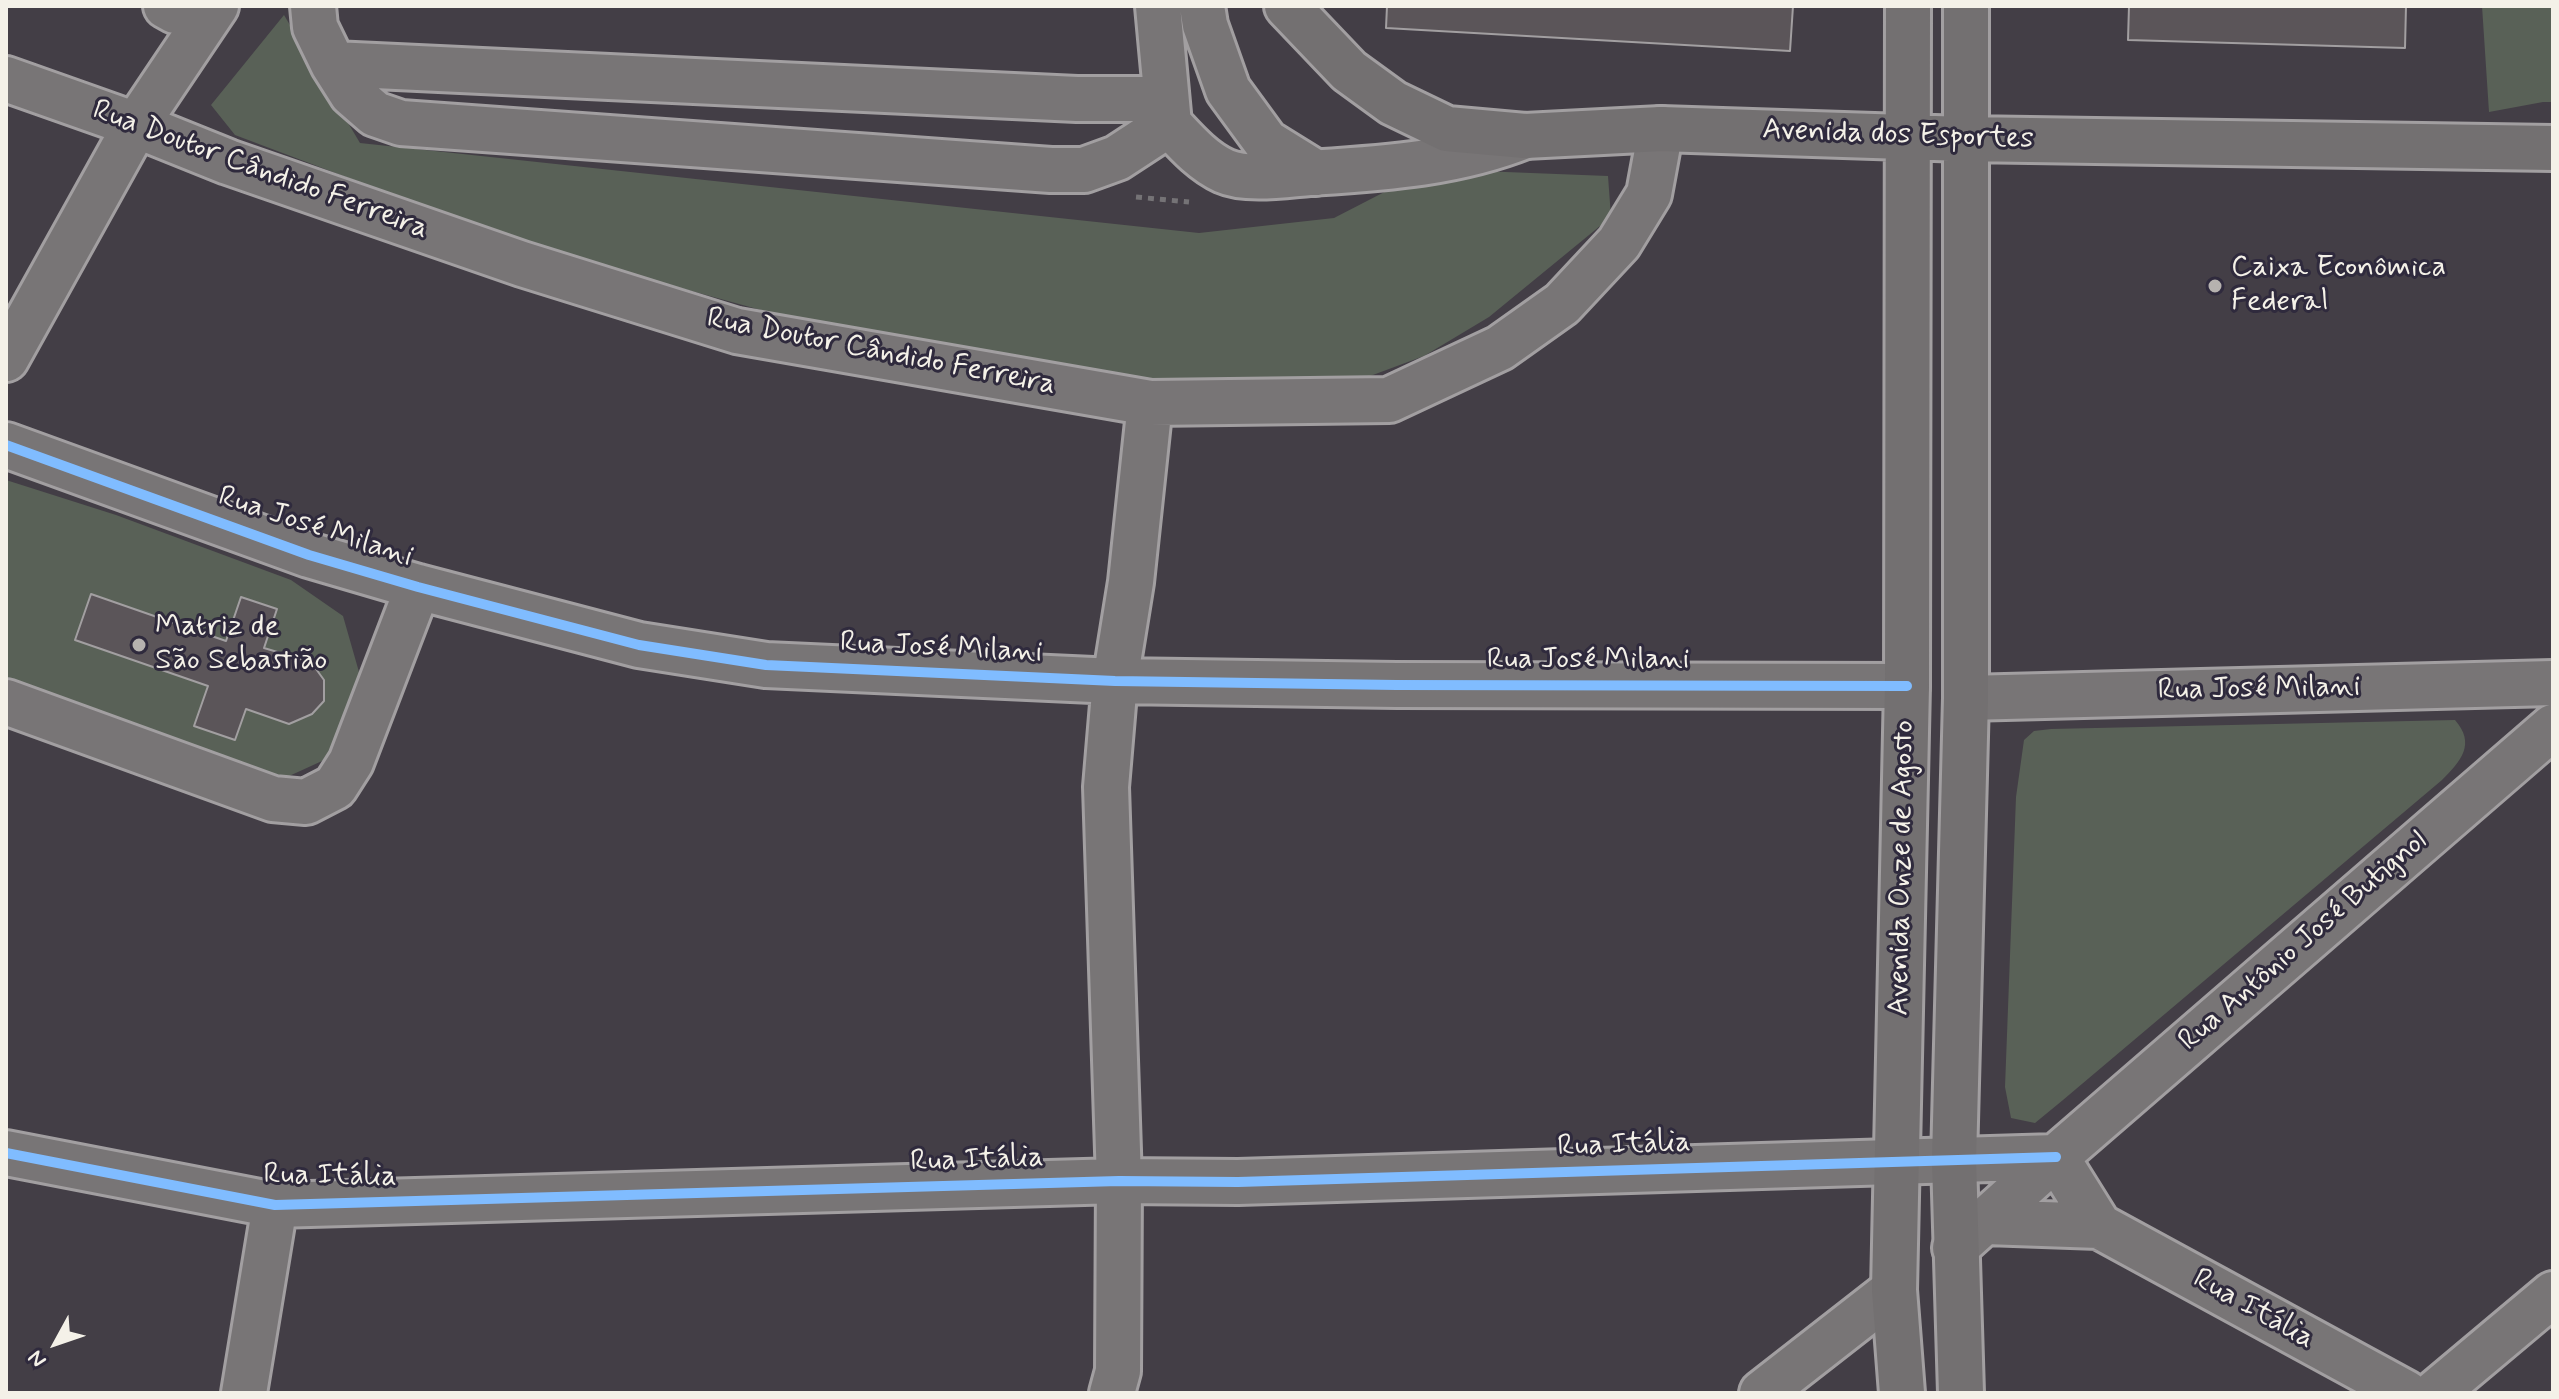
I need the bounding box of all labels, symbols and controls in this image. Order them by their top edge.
street label: Rua Doutor Cândido Ferreira [87,93,433,249]
street label: Avenida dos Esportes [1762,113,2034,159]
place label: Caixa Econômica Federal [2231,251,2446,322]
marker: Caixa Econômica Federal [2206,277,2224,295]
street label: Rua Doutor Cândido Ferreira [704,302,1058,404]
street label: Rua José Milani [213,480,417,576]
place label: Matriz de São Sebastião [155,610,327,680]
street label: Rua José Milani [839,626,1043,672]
marker: Matriz de São Sebastião [130,636,148,654]
street label: Rua José Milani [1487,643,1689,679]
street label: Rua José Milani [2157,670,2361,710]
street label: Avenida Onze de Agosto [1882,720,1924,1016]
street label: Rua Antônio José Butignol [2172,824,2436,1060]
street label: Rua Itália [1557,1126,1691,1166]
street label: Rua Itália [910,1141,1044,1181]
street label: Rua Itália [263,1158,397,1196]
street label: Rua Itália [2186,1262,2320,1358]
north arrow [16,1303,96,1383]
text: N [22,1344,53,1373]

